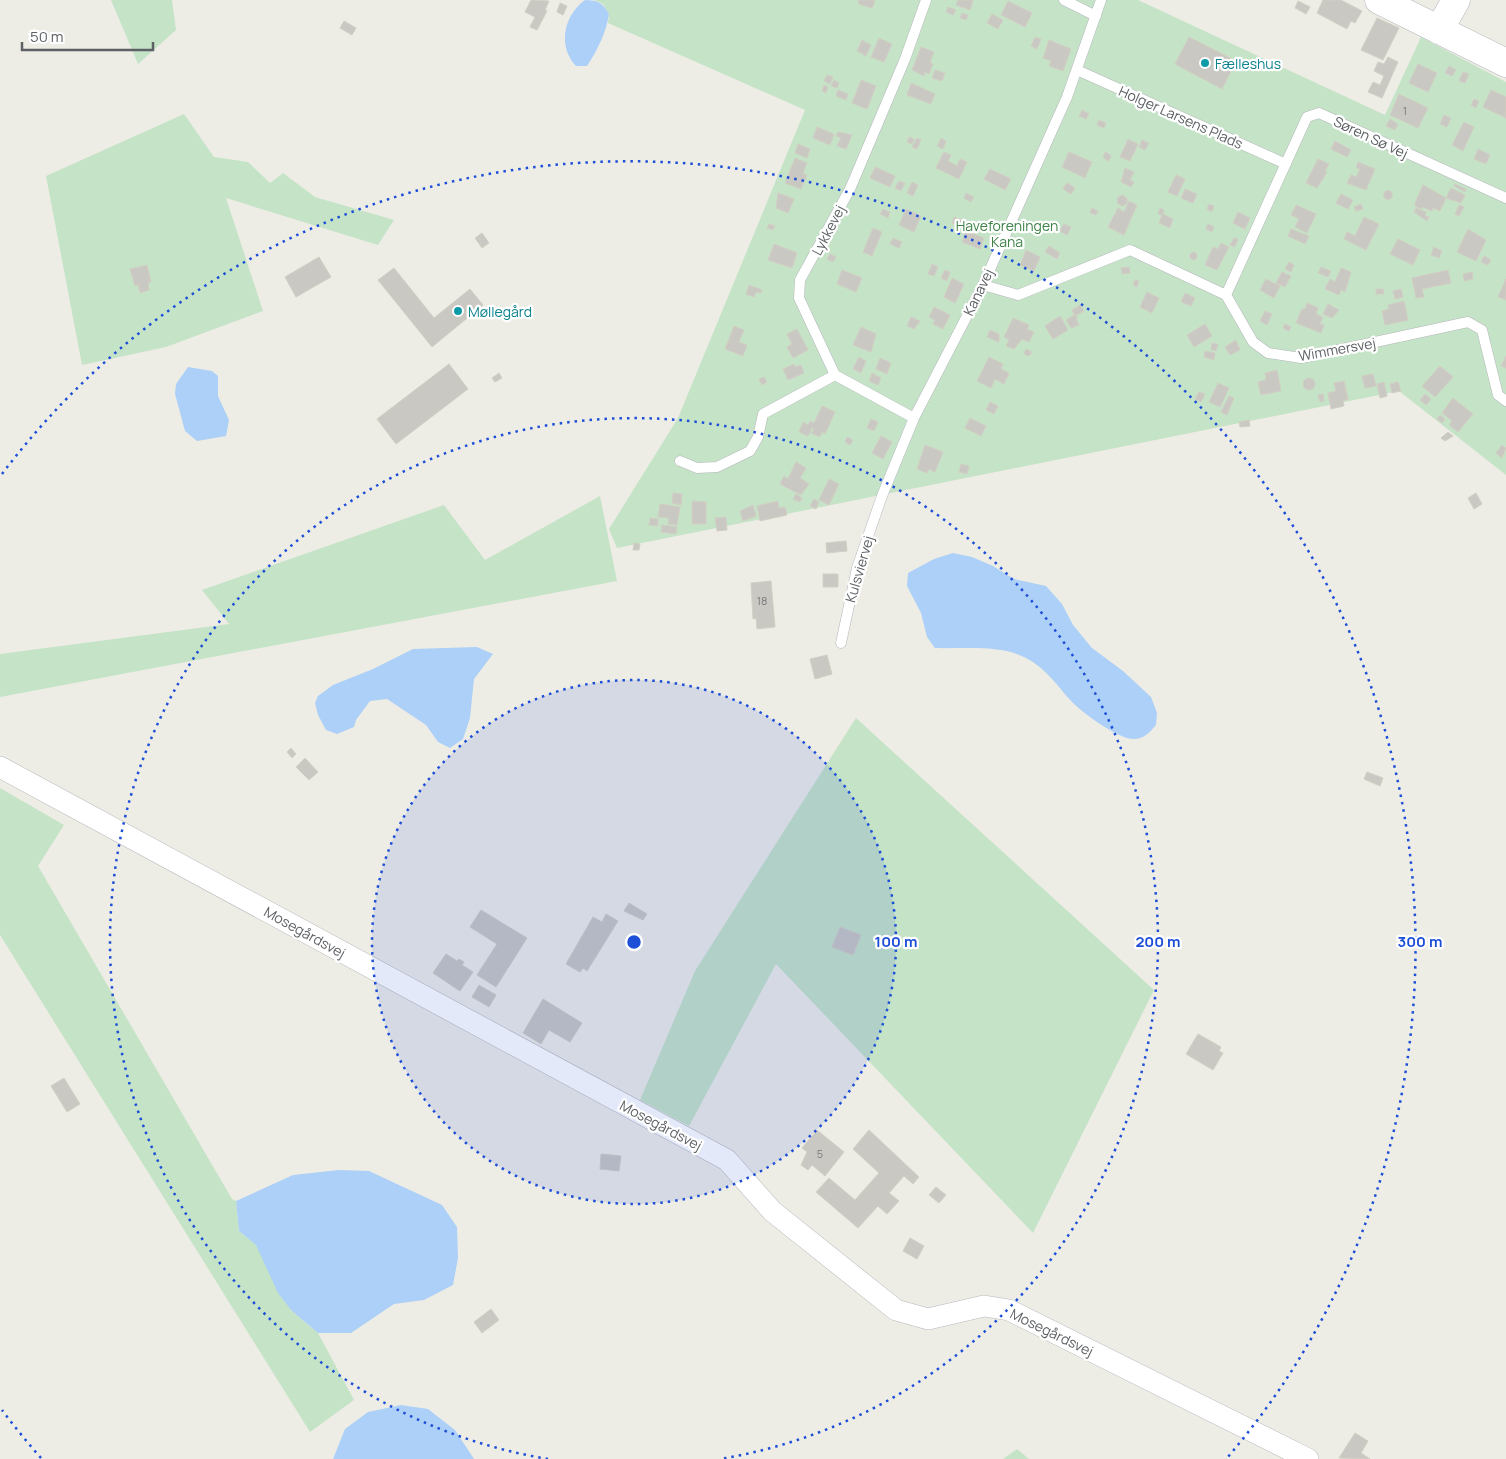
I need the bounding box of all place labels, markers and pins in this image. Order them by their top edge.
place label: Fælleshus [1215,54,1281,73]
marker: Fælleshus [1199,57,1211,69]
place label: Møllegård [468,302,532,321]
marker: Møllegård [452,305,464,317]
centre of rings [625,933,643,951]

